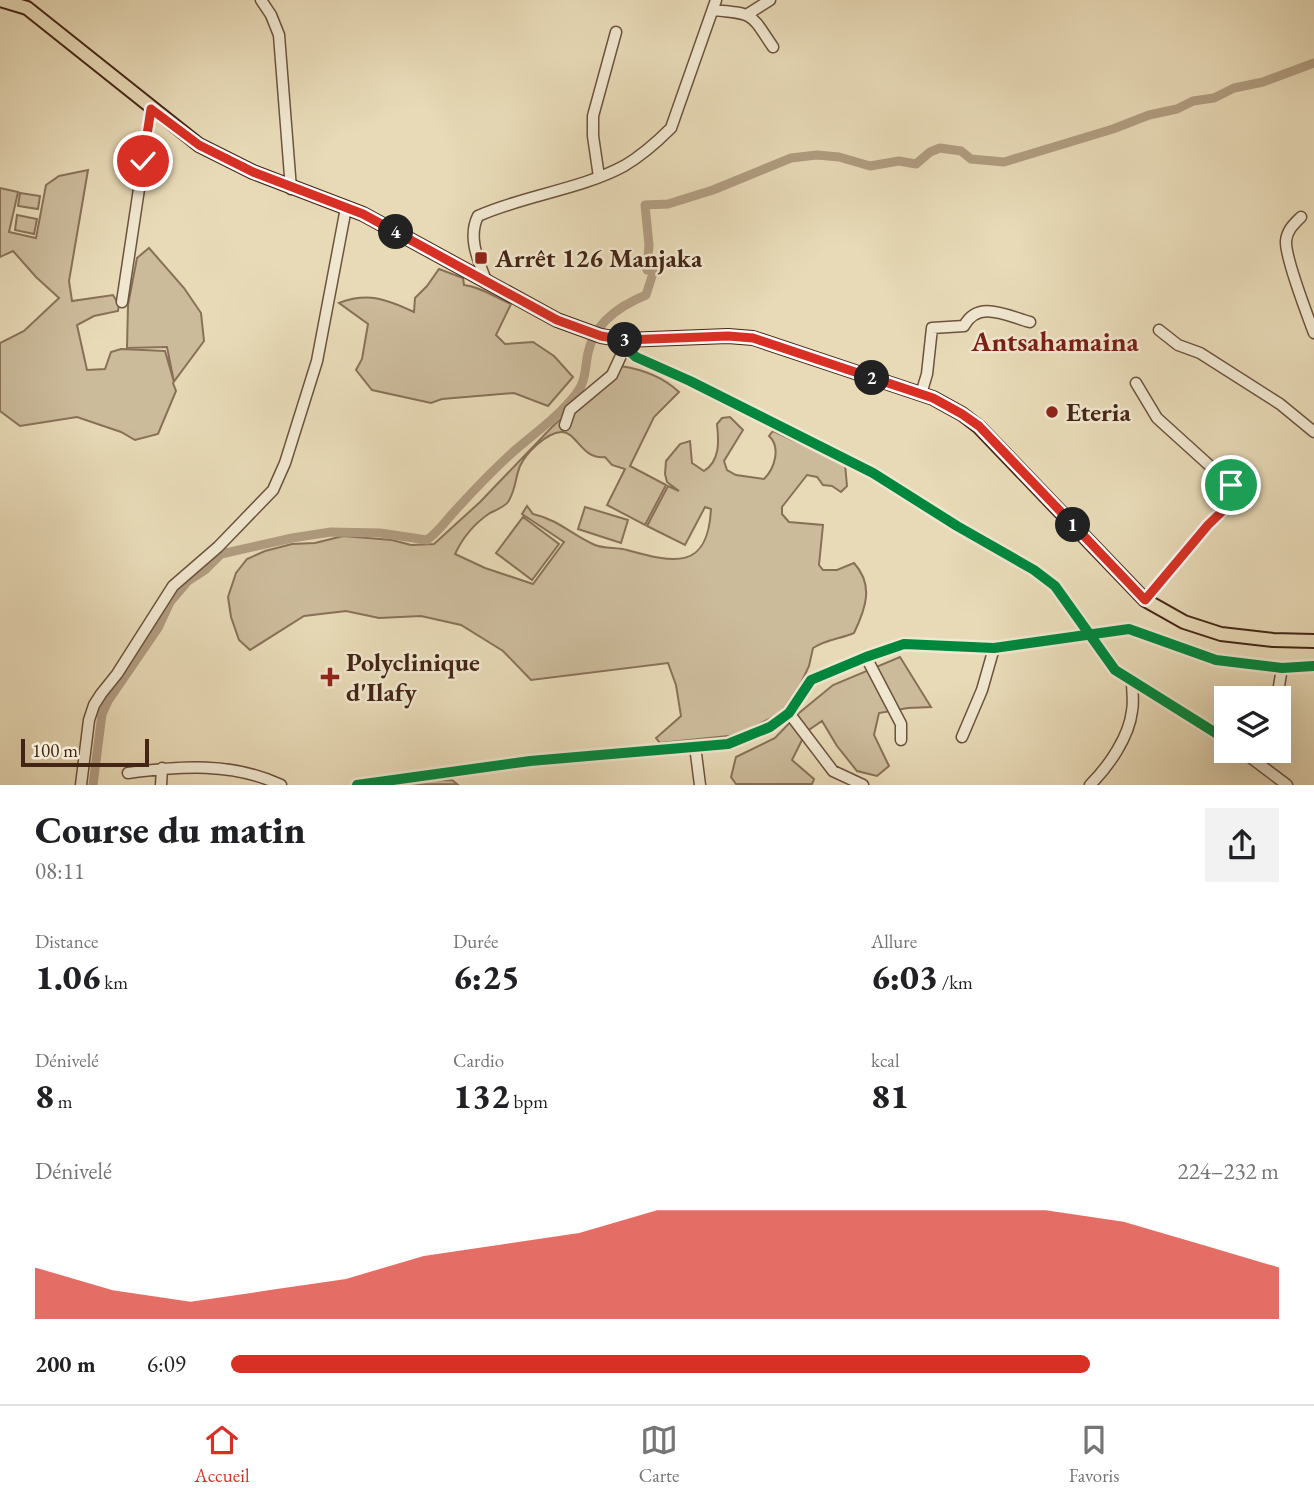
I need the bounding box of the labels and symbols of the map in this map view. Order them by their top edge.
pin [113,131,173,191]
pin: 4 [378,215,414,250]
place label: Arrêt 126 Manjaka [494,241,703,275]
marker: Arrêt 126 Manjaka [473,250,489,266]
pin: 3 [608,322,642,358]
district label: Antsahamaina [970,323,1140,359]
pin: 2 [854,360,890,396]
place label: Eteria [1066,395,1131,429]
marker: Eteria [1044,404,1060,420]
pin [1201,455,1261,515]
pin: 1 [1056,508,1090,542]
place label: Polyclinique d'Ilafy [346,645,480,709]
marker: Polyclinique d'Ilafy [320,667,340,687]
scale bar [21,736,149,767]

